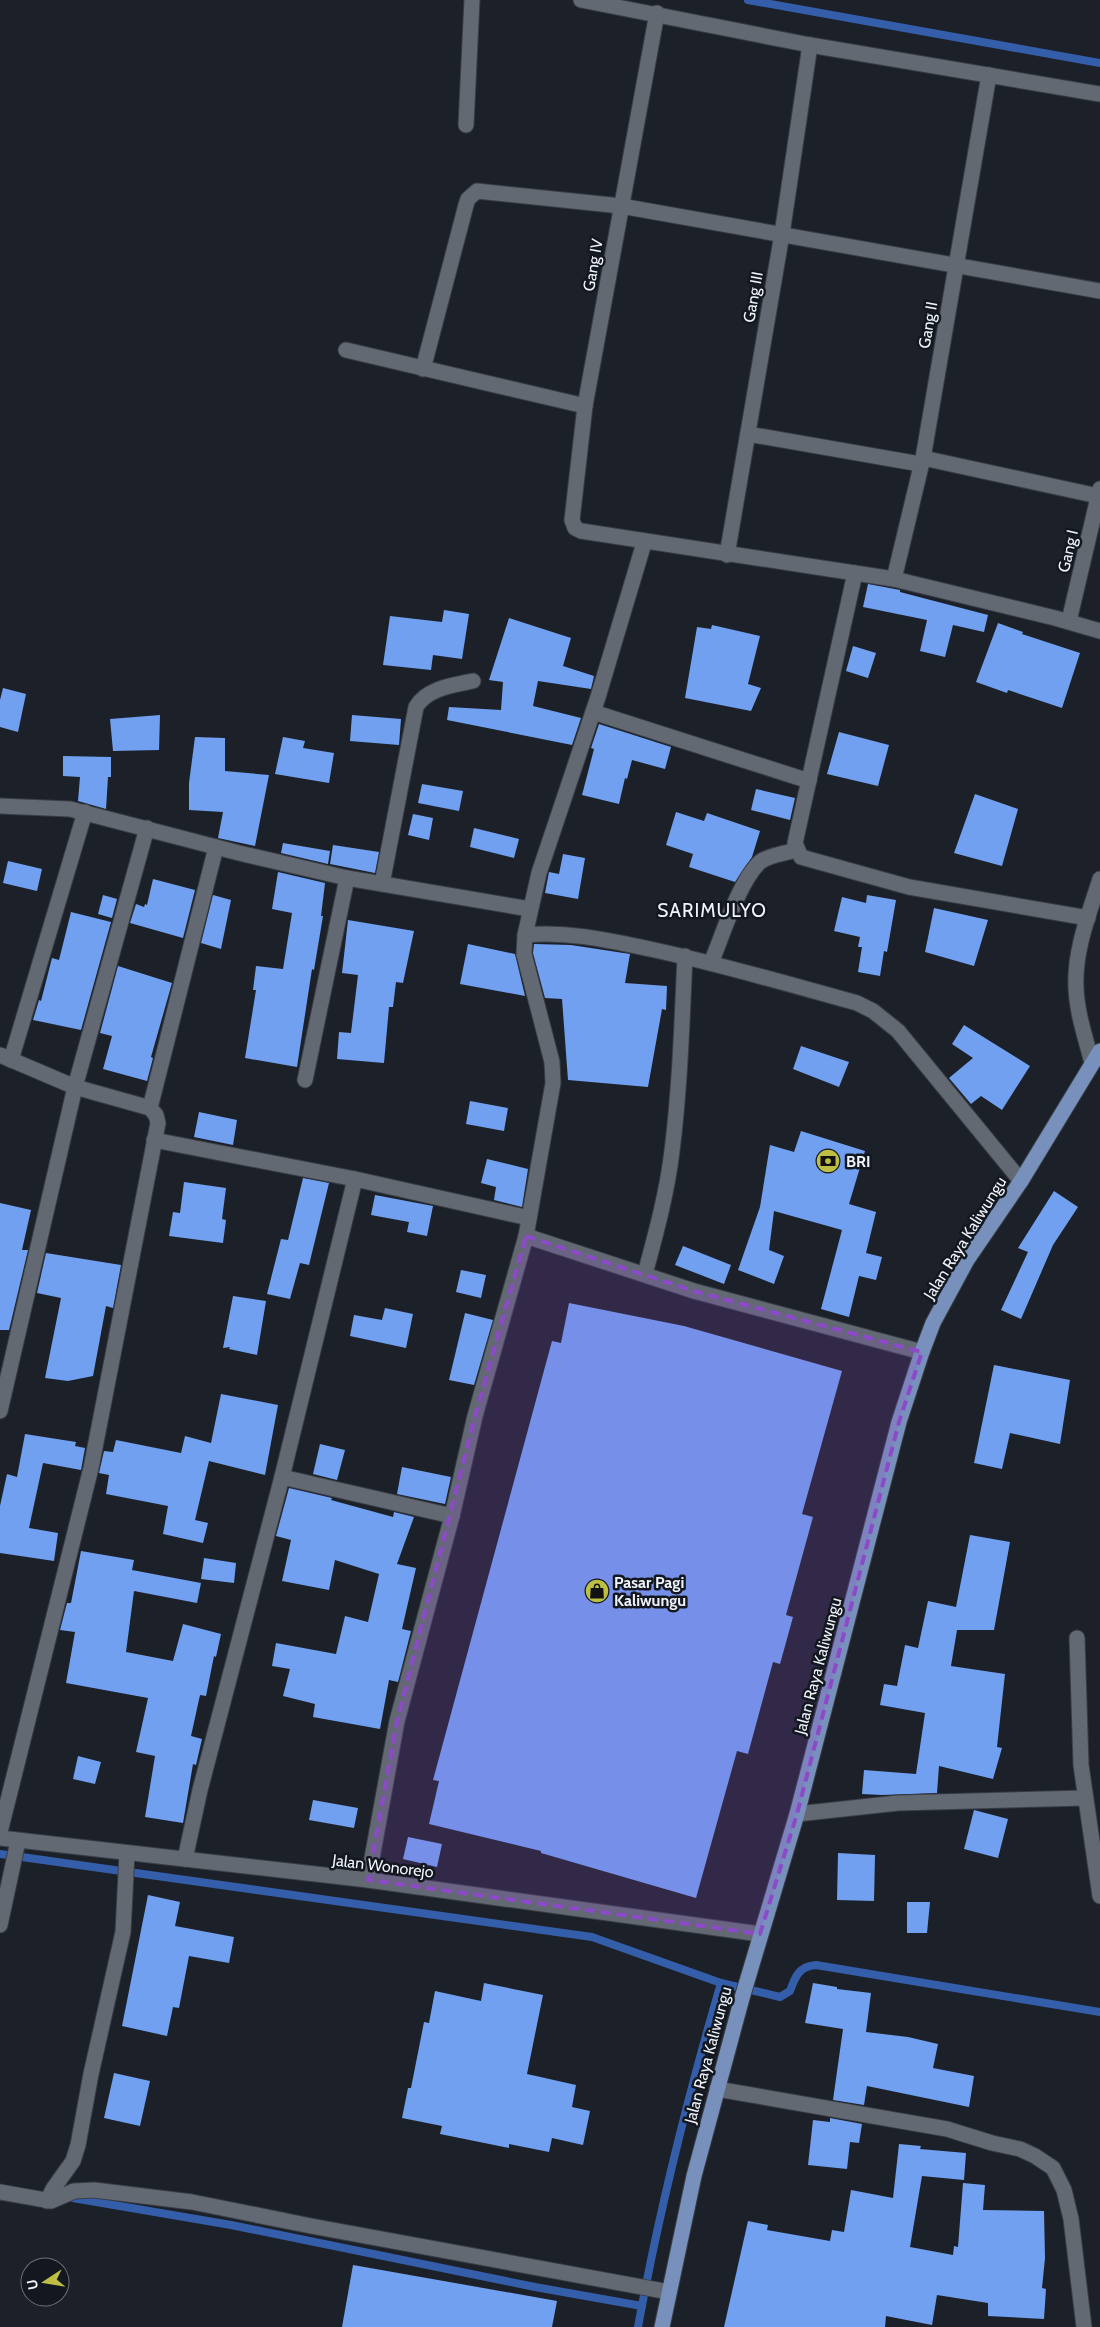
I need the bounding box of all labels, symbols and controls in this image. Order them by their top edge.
street label: Gang IV [579,237,607,293]
street label: Gang III [739,270,767,324]
street label: Gang II [915,300,941,350]
street label: Gang I [1054,528,1082,574]
district label: SARIMULYO [657,899,767,922]
bank icon: BRI [815,1148,841,1174]
place label: BRI [846,1152,871,1171]
street label: Jalan Raya Kaliwungu [919,1173,1010,1304]
place label: Pasar Pagi Kaliwungu [614,1573,686,1610]
shop icon: Pasar Pagi Kaliwungu [584,1578,610,1604]
street label: Jalan Raya Kaliwungu [790,1595,845,1738]
street label: Jalan Wonorejo [330,1850,435,1882]
street label: Jalan Raya Kaliwungu [680,1984,735,2127]
north arrow [20,2257,70,2307]
text: U [22,2278,42,2291]

